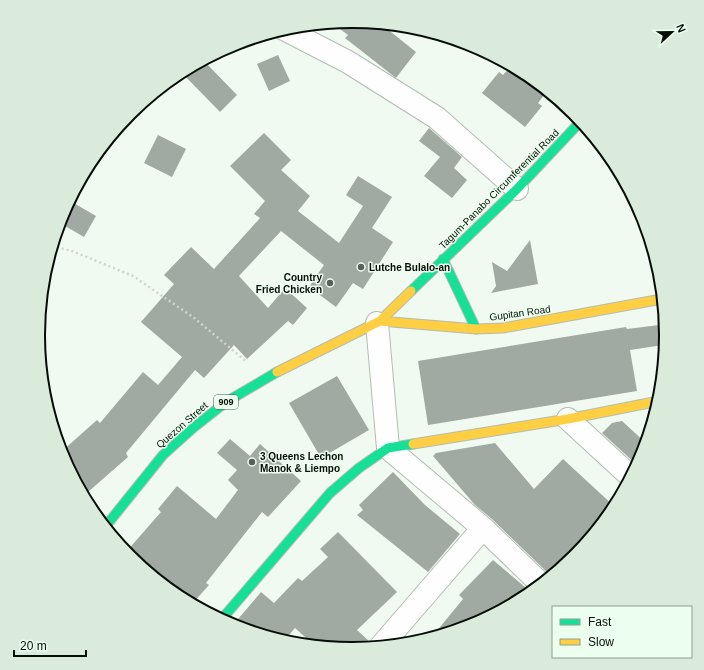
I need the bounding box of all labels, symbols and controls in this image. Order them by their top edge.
north arrow [652,12,692,52]
text: N [674,22,688,34]
street label: Tagum-Panabo Circumferential Road [437,127,561,251]
marker: Lutche Bulalo-an [356,262,366,272]
place label: Lutche Bulalo-an [369,262,450,273]
place label: Country Fried Chicken [256,272,322,295]
marker: Country Fried Chicken [325,278,335,288]
street label: Gupitan Road [489,303,551,323]
road number: 909 [214,395,238,409]
street label: Quezon Street [154,400,210,450]
place label: 3 Queens Lechon Manok & Liempo [260,451,343,474]
marker: 3 Queens Lechon Manok & Liempo [247,457,257,467]
legend [552,606,692,658]
text: Fast [588,615,612,629]
scale bar [14,632,86,658]
text: Slow [588,635,614,649]
text: 20 m [20,639,47,653]

